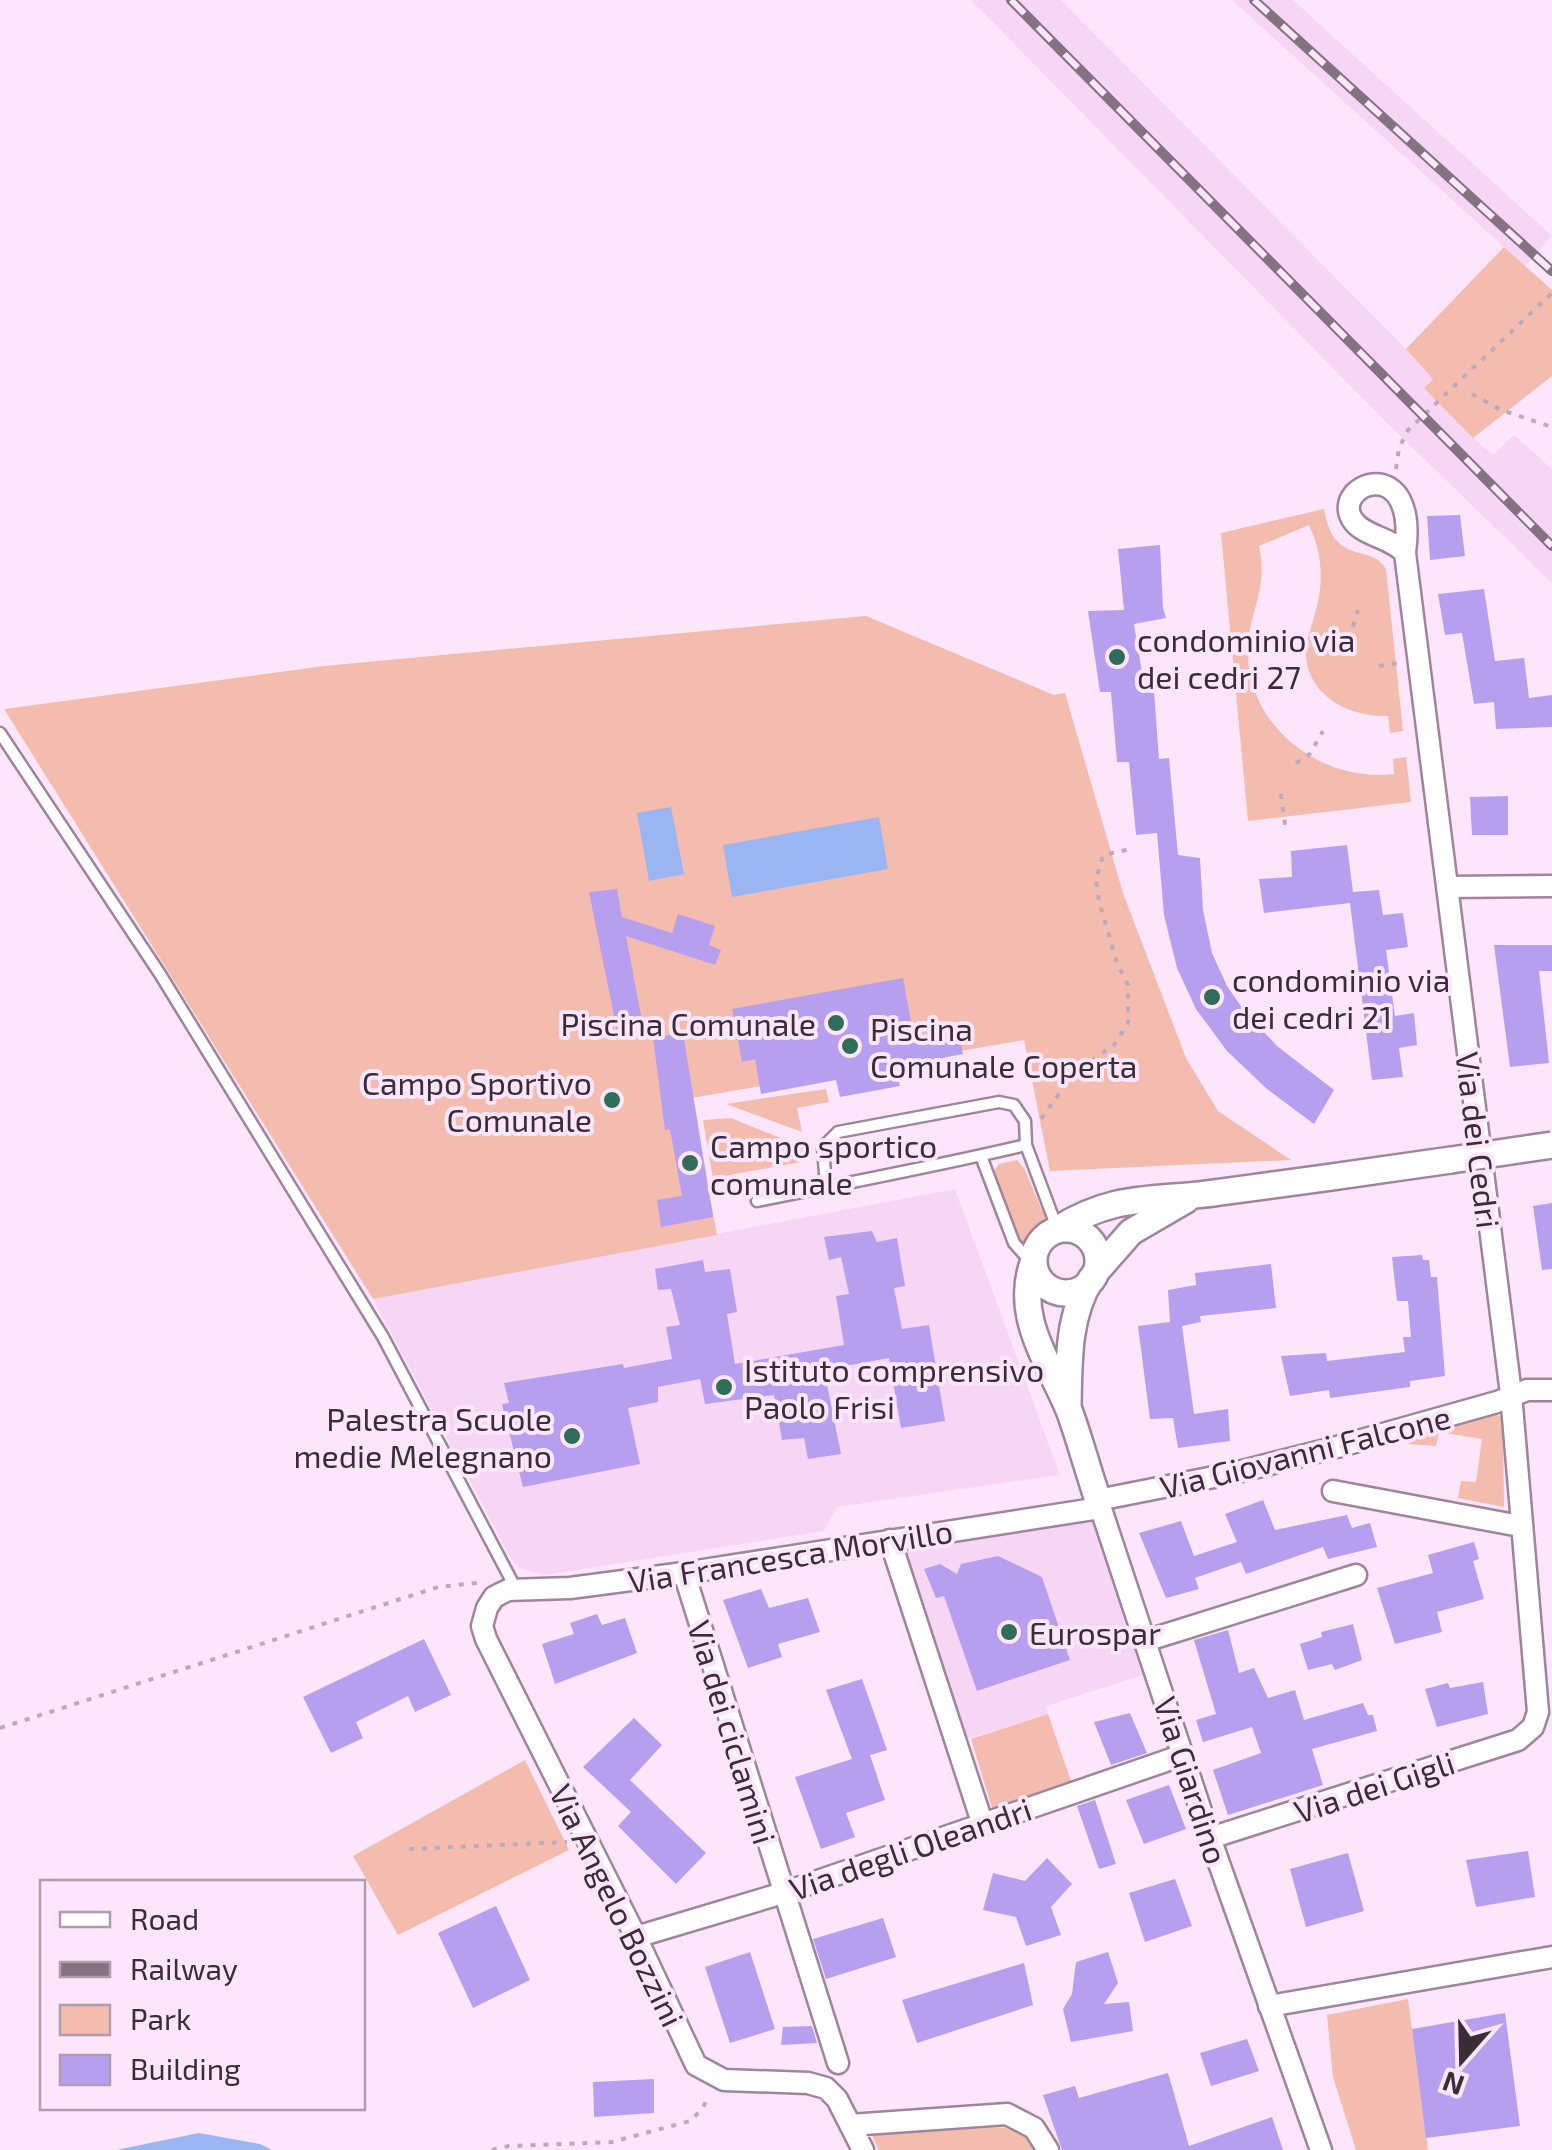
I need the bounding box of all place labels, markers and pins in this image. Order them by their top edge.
place label: condominio via dei cedri 27 [1137,620,1355,695]
marker: condominio via dei cedri 27 [1106,646,1128,668]
place label: condominio via dei cedri 21 [1232,960,1450,1035]
marker: condominio via dei cedri 21 [1201,986,1223,1008]
place label: Piscina Comunale [561,1004,816,1042]
place label: Piscina Comunale Coperta [870,1009,1137,1084]
marker: Piscina Comunale [825,1012,847,1034]
marker: Piscina Comunale Coperta [839,1035,861,1057]
place label: Campo Sportivo Comunale [362,1063,592,1138]
marker: Campo Sportivo Comunale [601,1089,623,1111]
place label: Campo sportico comunale [710,1126,937,1201]
marker: Campo sportico comunale [679,1152,701,1174]
place label: Istituto comprensivo Paolo Frisi [744,1350,1044,1425]
marker: Istituto comprensivo Paolo Frisi [713,1376,735,1398]
place label: Palestra Scuole medie Melegnano [293,1399,552,1474]
marker: Palestra Scuole medie Melegnano [561,1425,583,1447]
place label: Eurospar [1029,1613,1161,1651]
marker: Eurospar [998,1621,1020,1643]

